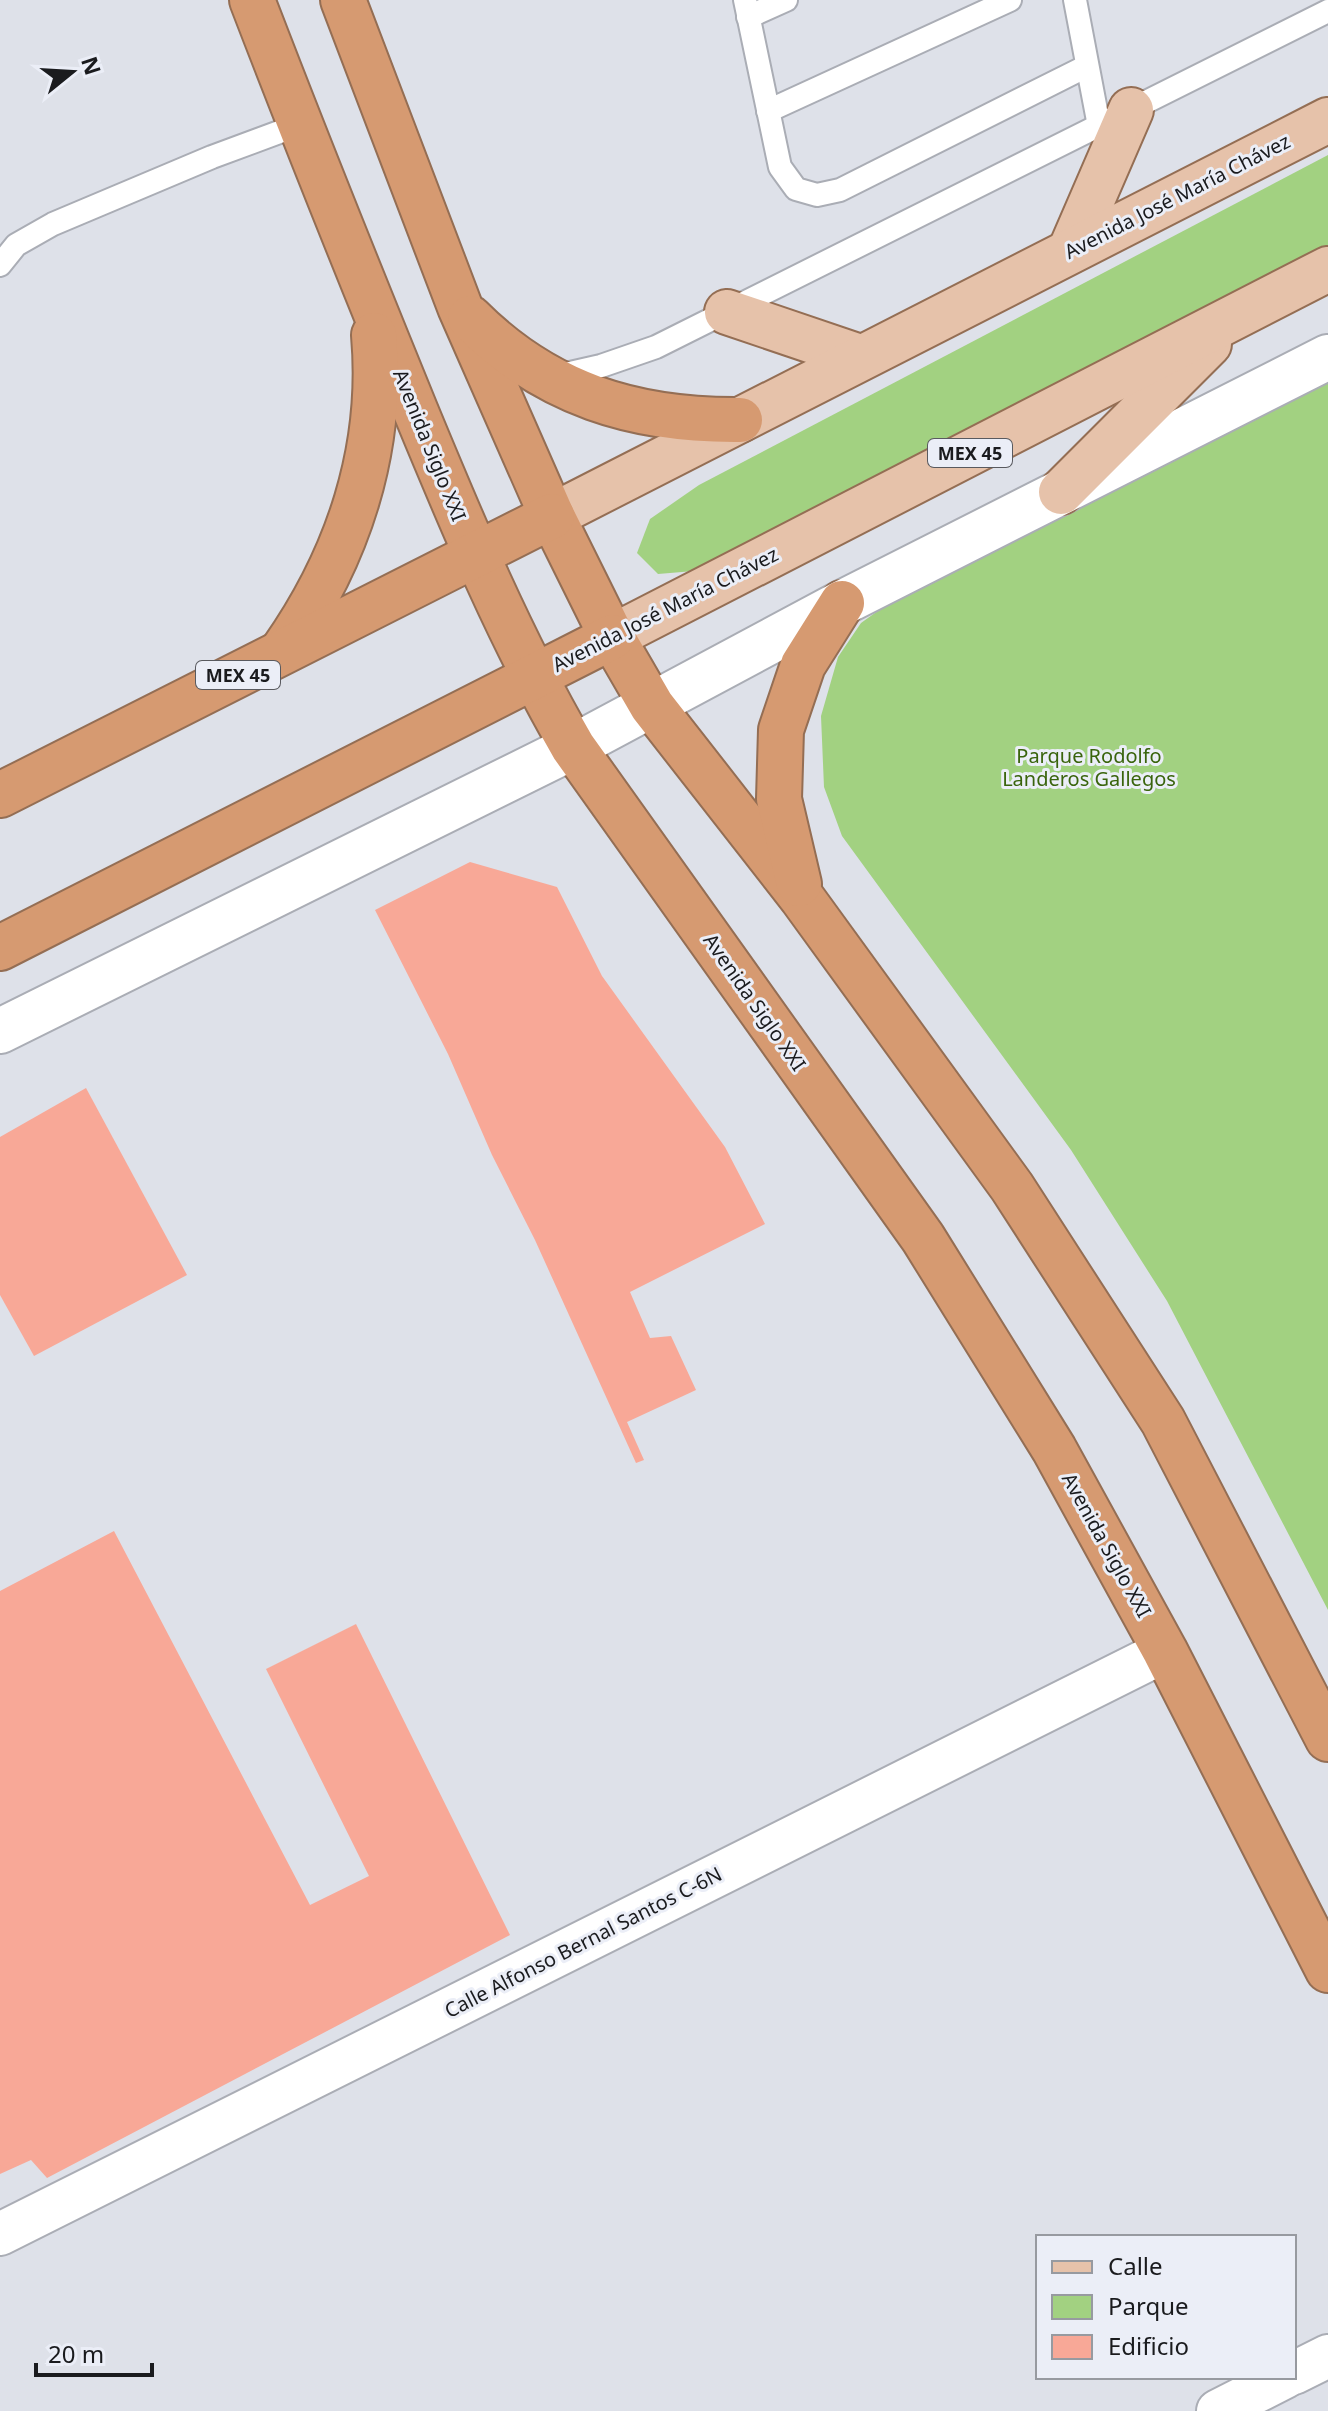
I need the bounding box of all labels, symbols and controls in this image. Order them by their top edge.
north arrow [32,32,112,112]
text: N [75,52,109,79]
street label: Avenida José María Chávez [1059,127,1295,265]
street label: Avenida Siglo XXI [387,365,473,525]
road number: MEX 45 [928,439,1012,467]
street label: Avenida José María Chávez [547,540,783,678]
road number: MEX 45 [196,661,280,689]
park label: Parque Rodolfo Landeros Gallegos [1002,742,1176,792]
street label: Avenida Siglo XXI [698,928,812,1076]
street label: Avenida Siglo XXI [1056,1468,1158,1622]
street label: Calle Alfonso Bernal Santos C-6N [440,1860,726,2024]
legend [1036,2235,1296,2379]
text: Calle [1108,2249,1163,2282]
text: Parque [1108,2289,1189,2322]
scale bar [36,2327,152,2377]
text: Edificio [1108,2329,1189,2362]
text: 20 m [48,2337,104,2370]

